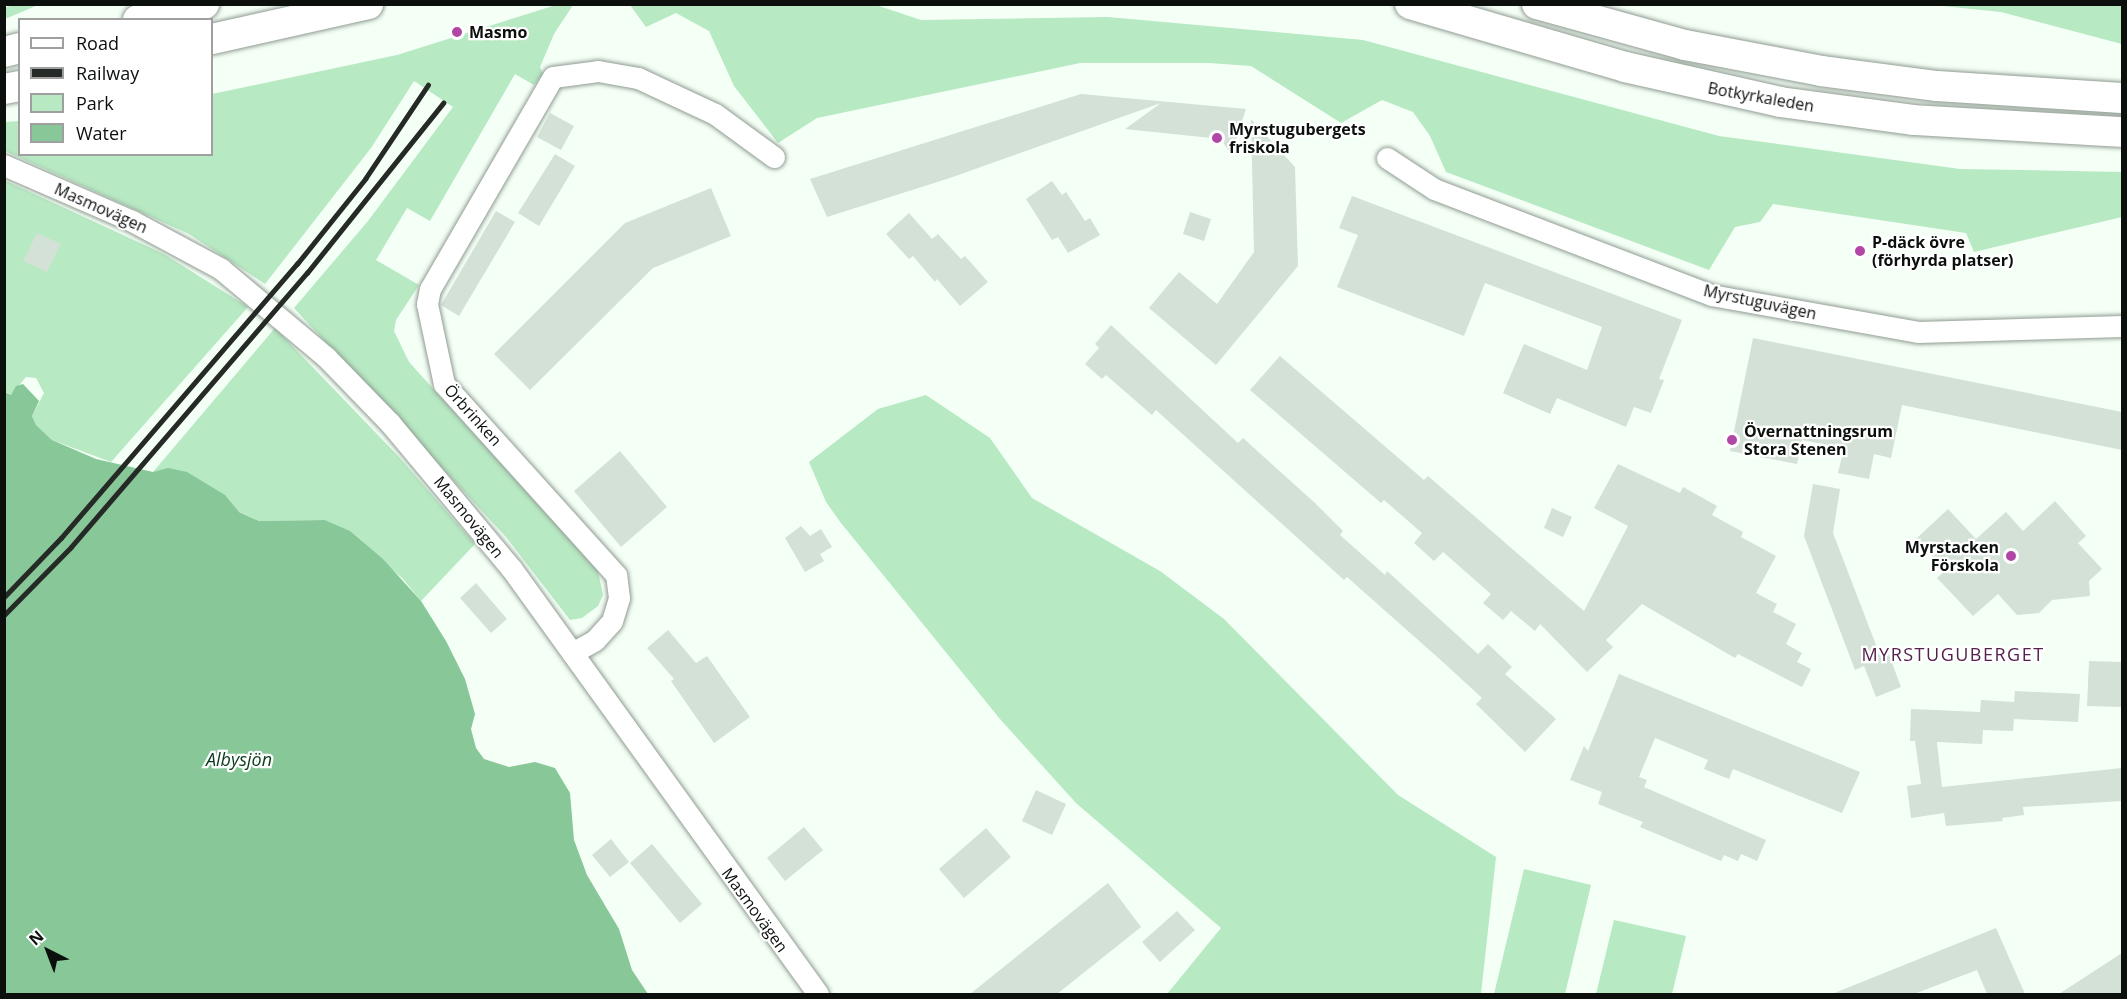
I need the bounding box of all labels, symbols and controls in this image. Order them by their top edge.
legend [18,18,213,156]
place label: Masmo [469,22,527,42]
marker: Masmo [450,25,464,39]
text: Road [76,31,119,55]
text: Railway [76,61,139,85]
street label: Botkyrkaleden [1706,78,1816,116]
text: Park [76,91,114,115]
place label: Myrstugubergets friskola [1229,119,1366,157]
text: Water [76,121,127,145]
marker: Myrstugubergets friskola [1210,131,1224,145]
street label: Masmovägen [52,179,150,237]
place label: P-däck övre (förhyrda platser) [1872,232,2013,270]
marker: P-däck övre (förhyrda platser) [1853,244,1867,258]
street label: Myrstuguvägen [1702,281,1818,323]
street label: Örbrinken [440,380,506,450]
place label: Övernattningsrum Stora Stenen [1744,421,1893,459]
marker: Övernattningsrum Stora Stenen [1725,433,1739,447]
street label: Masmovägen [430,472,508,562]
place label: Myrstacken Förskola [1905,537,1999,575]
marker: Myrstacken Förskola [2004,549,2018,563]
district label: MYRSTUGUBERGET [1861,643,2045,665]
water label: Albysjön [206,748,272,770]
street label: Masmovägen [718,864,792,956]
north arrow [18,921,78,981]
text: N [24,925,48,950]

